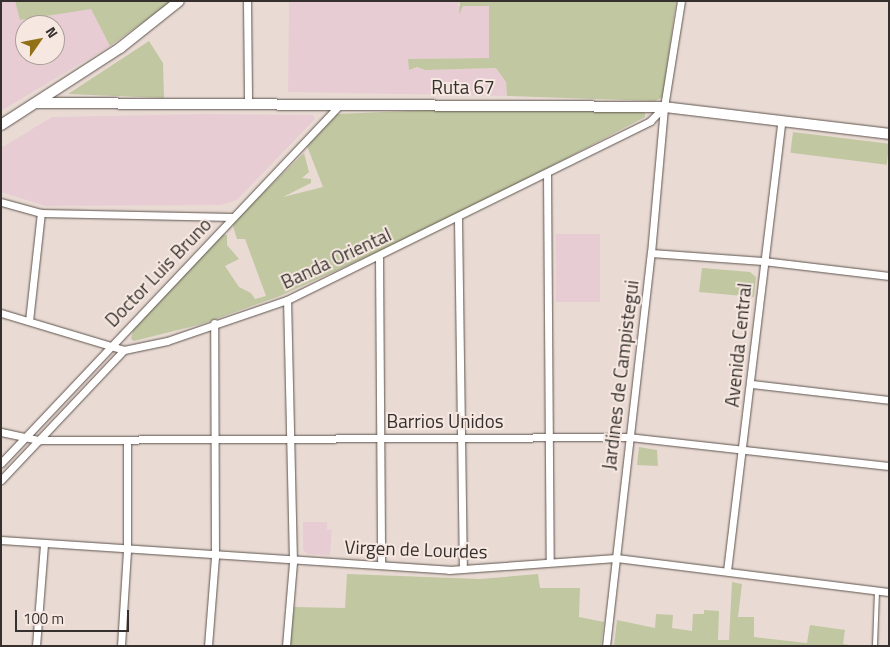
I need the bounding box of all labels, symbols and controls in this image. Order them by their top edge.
north arrow [15,15,65,65]
text: N [41,22,64,42]
street label: Ruta 67 [431,76,495,98]
street label: Doctor Luis Bruno [100,213,216,331]
street label: Banda Oriental [277,223,395,293]
street label: Jardines de Campistegui [597,279,643,471]
street label: Avenida Central [720,282,756,408]
street label: Barrios Unidos [386,410,504,432]
street label: Virgen de Lourdes [344,535,488,563]
scale bar [18,600,131,632]
text: 100 m [23,607,64,630]

